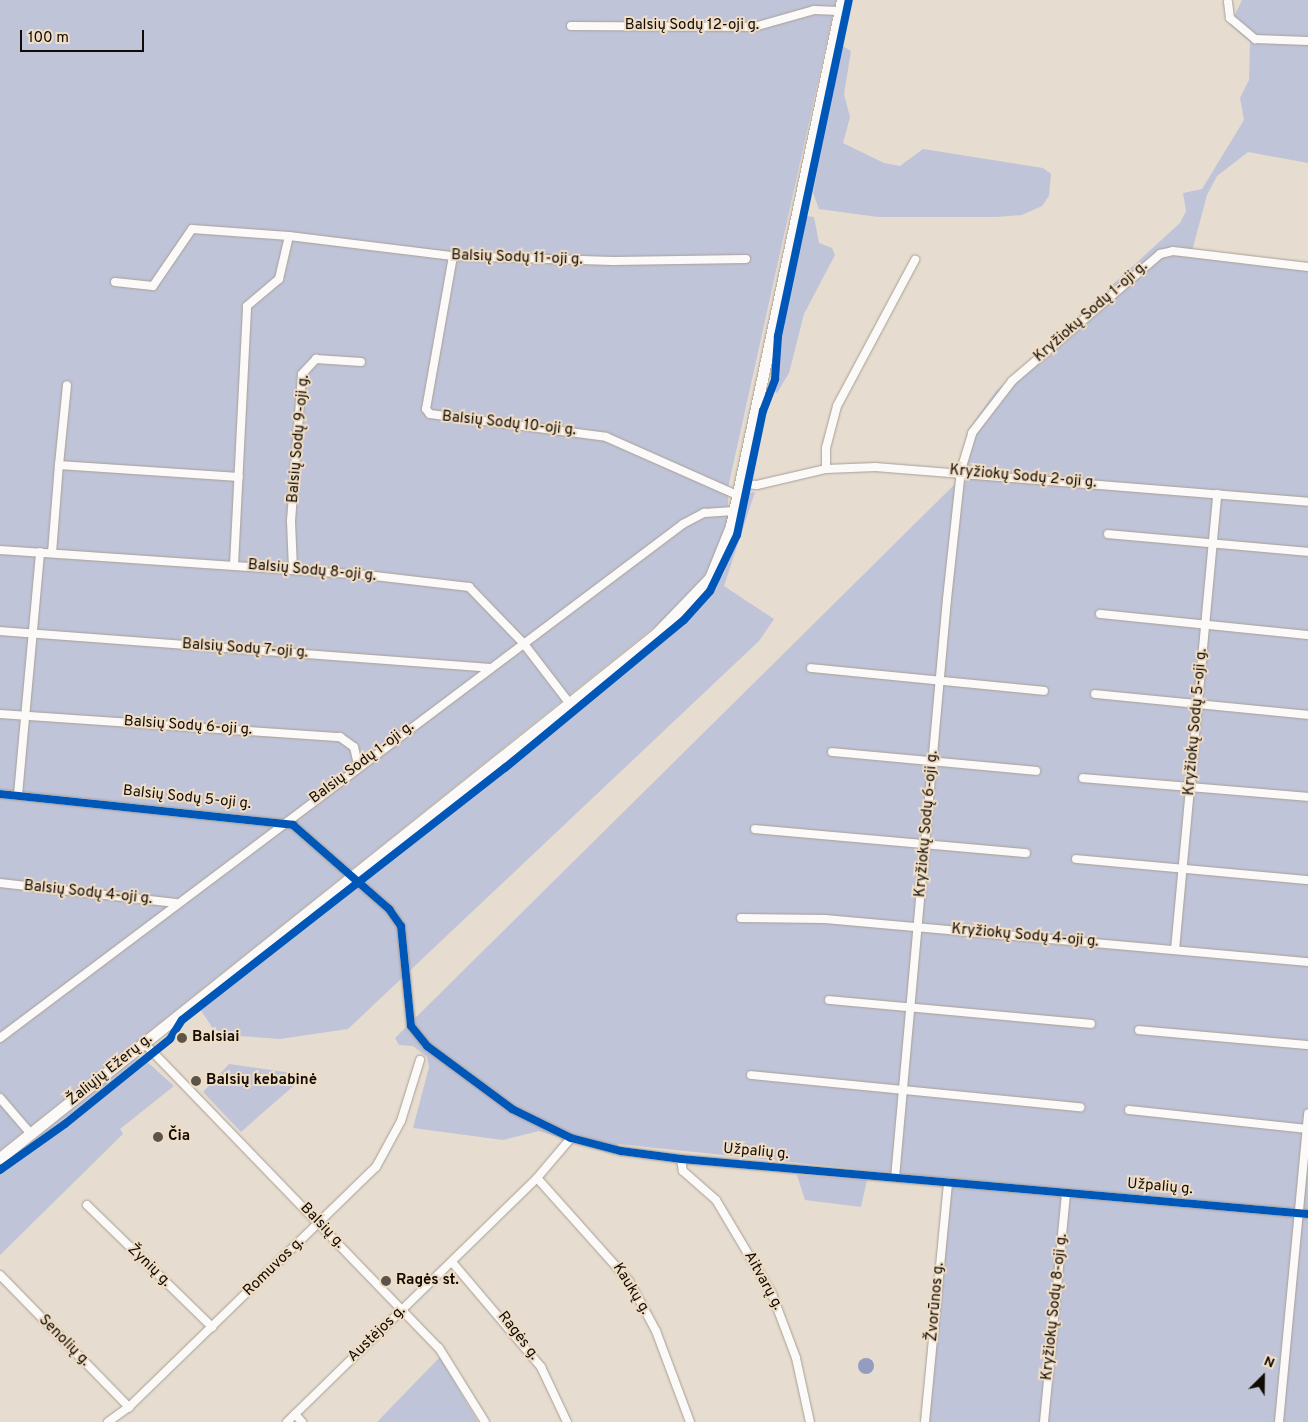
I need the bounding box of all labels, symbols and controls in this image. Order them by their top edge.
street label: Balsių Sodų 12-oji g. [625,17,759,35]
scale bar [22,20,146,52]
text: 100 m [28,29,69,48]
street label: Balsių Sodų 11-oji g. [451,247,583,269]
street label: Kryžiokų Sodų 1-oji g. [1031,258,1151,366]
street label: Balsių Sodų 9-oji g. [284,374,314,504]
street label: Balsių Sodų 10-oji g. [441,408,577,440]
street label: Kryžiokų Sodų 2-oji g. [949,462,1097,492]
street label: Balsių Sodų 8-oji g. [247,556,377,586]
street label: Balsių Sodų 7-oji g. [181,636,309,662]
street label: Kryžiokų Sodų 5-oji g. [1181,648,1211,796]
street label: Balsių Sodų 6-oji g. [123,713,253,739]
street label: Balsių Sodų 1-oji g. [306,718,418,808]
street label: Kryžiokų Sodų 6-oji g. [912,750,942,898]
street label: Balsių Sodų 5-oji g. [122,782,252,814]
street label: Balsių Sodų 4-oji g. [23,877,153,909]
street label: Kryžiokų Sodų 4-oji g. [951,921,1099,951]
place label: Balsiai [192,1029,239,1047]
street label: Žaliųjų Ežerų g. [64,1030,156,1110]
marker: Balsiai [176,1032,188,1044]
place label: Balsių kebabinė [206,1072,317,1090]
marker: Balsių kebabinė [190,1075,202,1087]
place label: Čia [168,1128,190,1146]
marker: Čia [152,1131,164,1143]
street label: Užpalių g. [722,1140,790,1164]
street label: Užpalių g. [1126,1175,1194,1199]
street label: Balsių g. [296,1199,348,1253]
street label: Kryžiokų Sodų 8-oji g. [1038,1233,1072,1381]
street label: Romuvos g. [240,1234,308,1300]
street label: Žynių g. [123,1241,175,1291]
street label: Aitvarų g. [740,1249,786,1313]
street label: Kaukų g. [608,1260,654,1318]
street label: Žvorūnos g. [924,1262,948,1342]
place label: Ragės st. [396,1272,459,1290]
marker: Ragės st. [380,1275,392,1287]
street label: Austėjos g. [344,1302,410,1366]
street label: Ragės g. [493,1308,543,1364]
street label: Senolių g. [34,1311,94,1371]
north arrow [1238,1352,1288,1402]
text: N [1261,1353,1277,1373]

